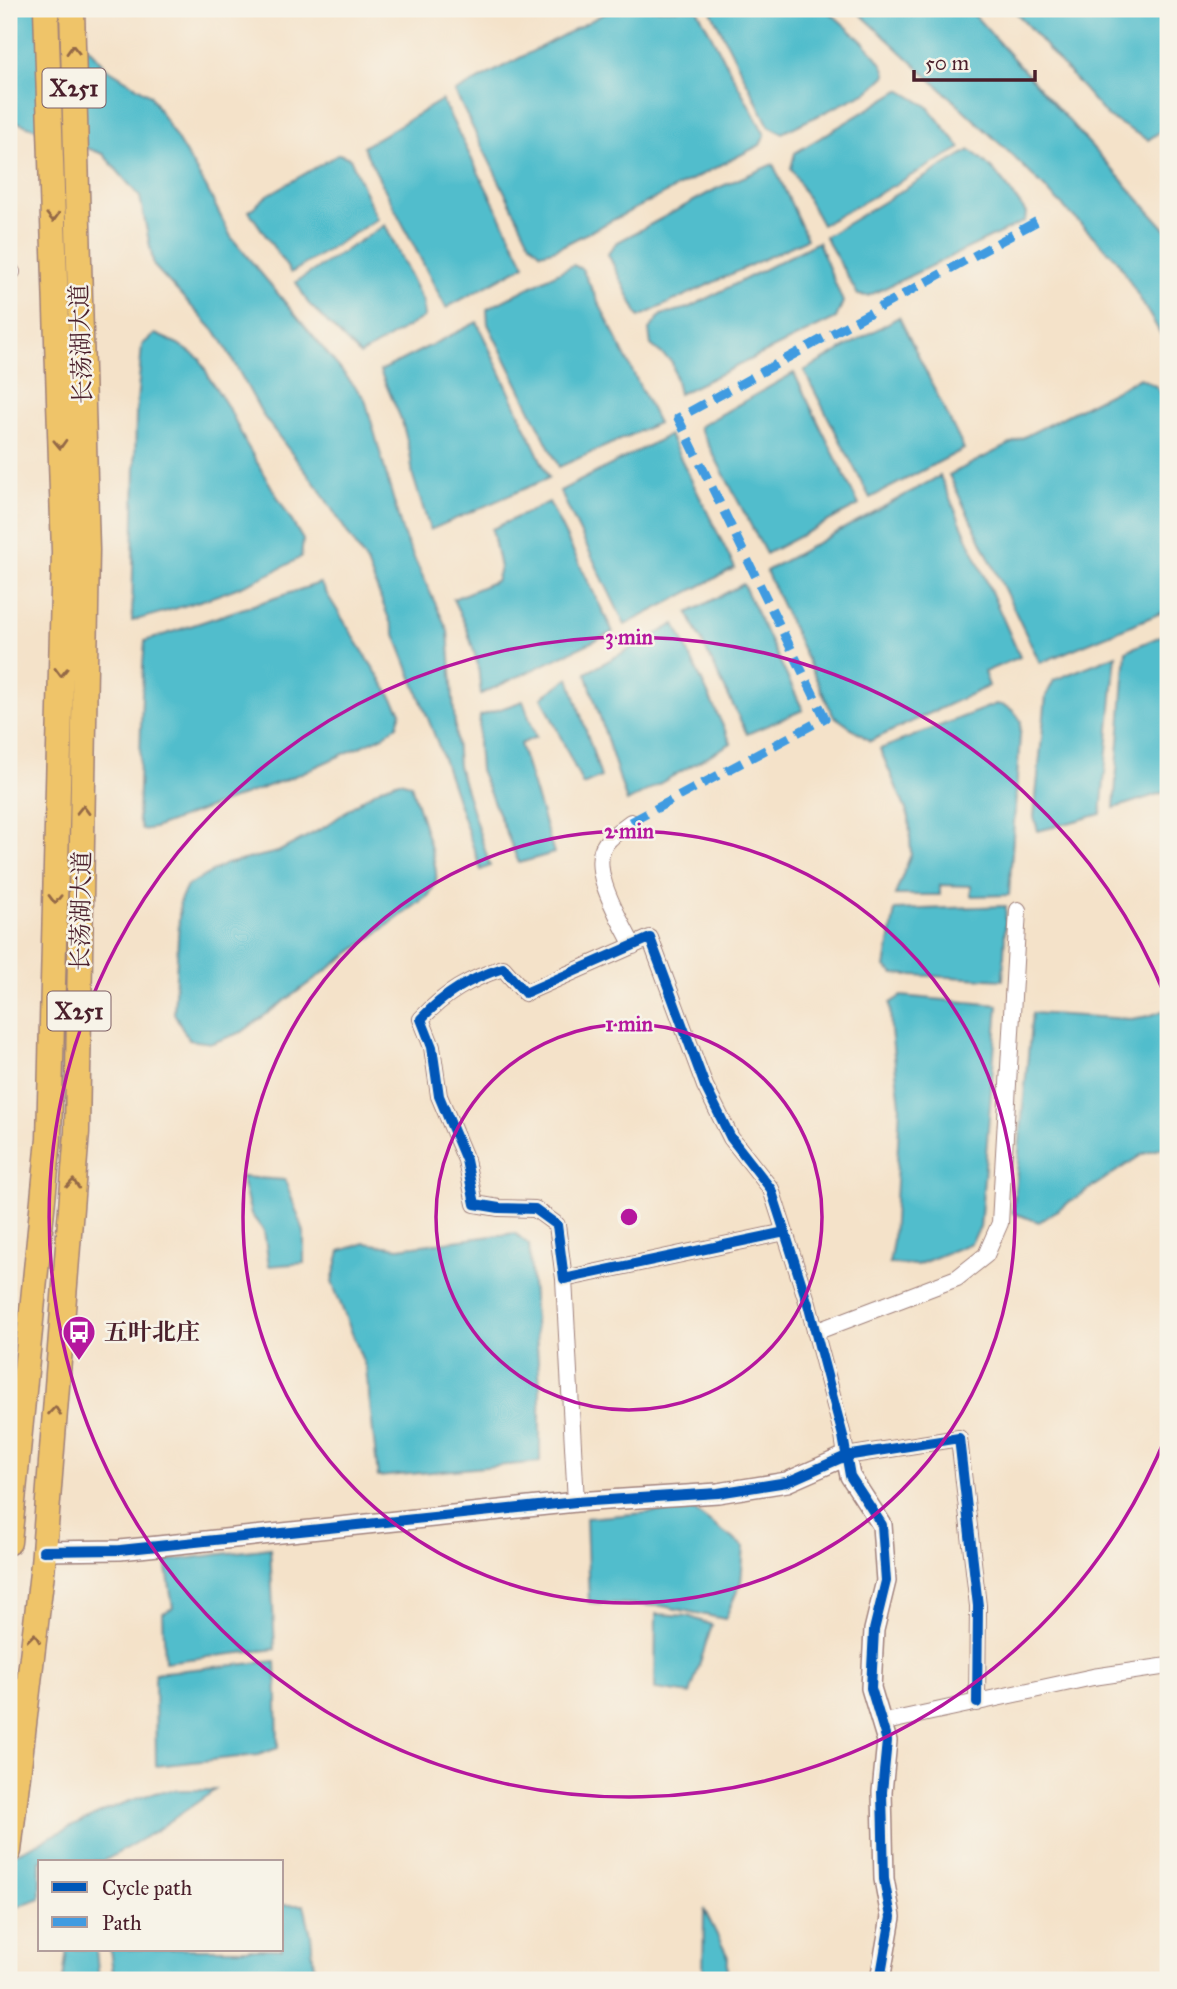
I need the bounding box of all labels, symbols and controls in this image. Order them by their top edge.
scale bar [914,38,1035,82]
one-way arrow [66,44,81,55]
text: 50 m [925,50,970,76]
road number: X251 [42,68,106,108]
one-way arrow [45,212,60,223]
street label: 长荡湖大道 [64,284,98,404]
one-way arrow [53,439,68,450]
text: 3 min [605,624,653,650]
one-way arrow [53,667,69,677]
one-way arrow [75,804,90,815]
text: 2 min [604,818,654,844]
street label: 长荡湖大道 [65,851,97,971]
one-way arrow [47,894,63,905]
road number: X251 [48,992,110,1030]
text: 1 min [605,1011,653,1037]
one-way arrow [65,1178,80,1189]
centre of rings [617,1205,641,1229]
bus stop icon: 五叶北庄 [60,1313,98,1362]
place label: 五叶北庄 [104,1317,200,1347]
one-way arrow [47,1405,62,1416]
one-way arrow [26,1632,41,1643]
legend [38,1860,284,1951]
text: Cycle path [102,1875,193,1901]
text: Path [102,1910,142,1936]

